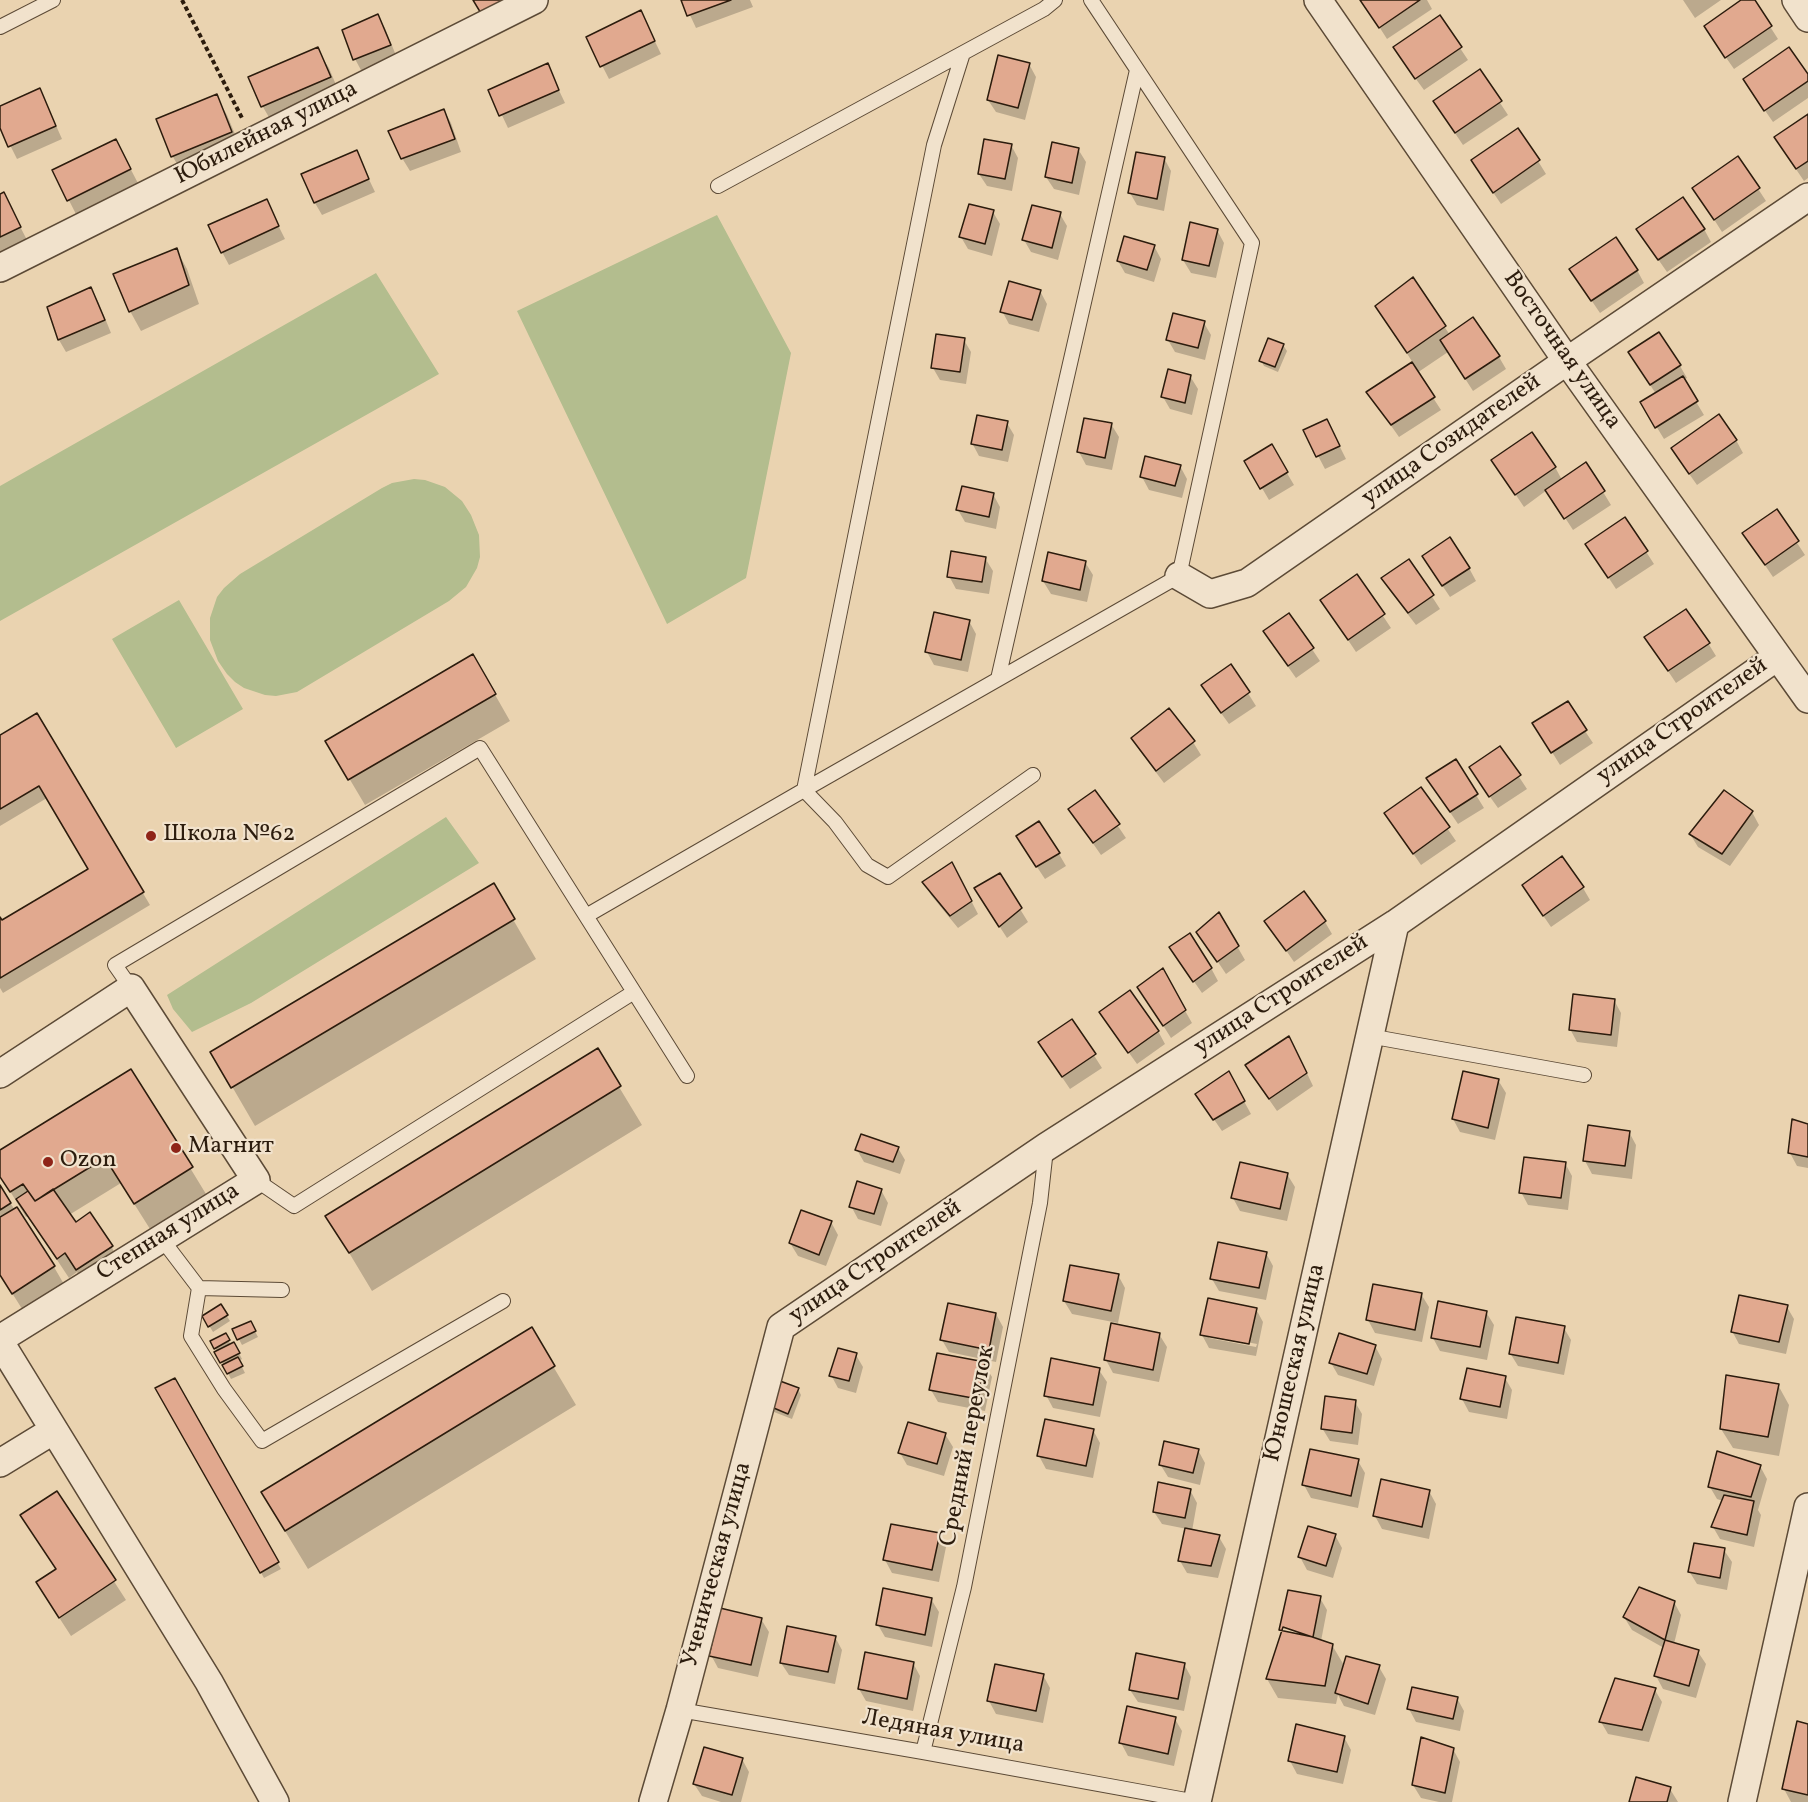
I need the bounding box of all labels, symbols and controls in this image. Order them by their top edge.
street label: Юбилейная улица [171,75,363,193]
street label: Восточная улица [1496,266,1626,436]
street label: улица Созидателей [1357,368,1547,514]
street label: улица Строителей [1592,652,1774,792]
place label: Школа №62 [163,822,295,850]
marker: Школа №62 [144,829,158,843]
street label: улица Строителей [1189,929,1375,1063]
place label: Магнит [188,1134,274,1162]
marker: Магнит [169,1141,183,1155]
place label: Ozon [60,1148,117,1176]
marker: Ozon [41,1155,55,1169]
street label: Степная улица [92,1178,246,1288]
street label: улица Строителей [784,1195,968,1331]
street label: Юношеская улица [1259,1261,1333,1465]
street label: Средний переулок [935,1343,1003,1549]
street label: Ученическая улица [677,1459,759,1671]
street label: Ледяная улица [860,1705,1026,1761]

